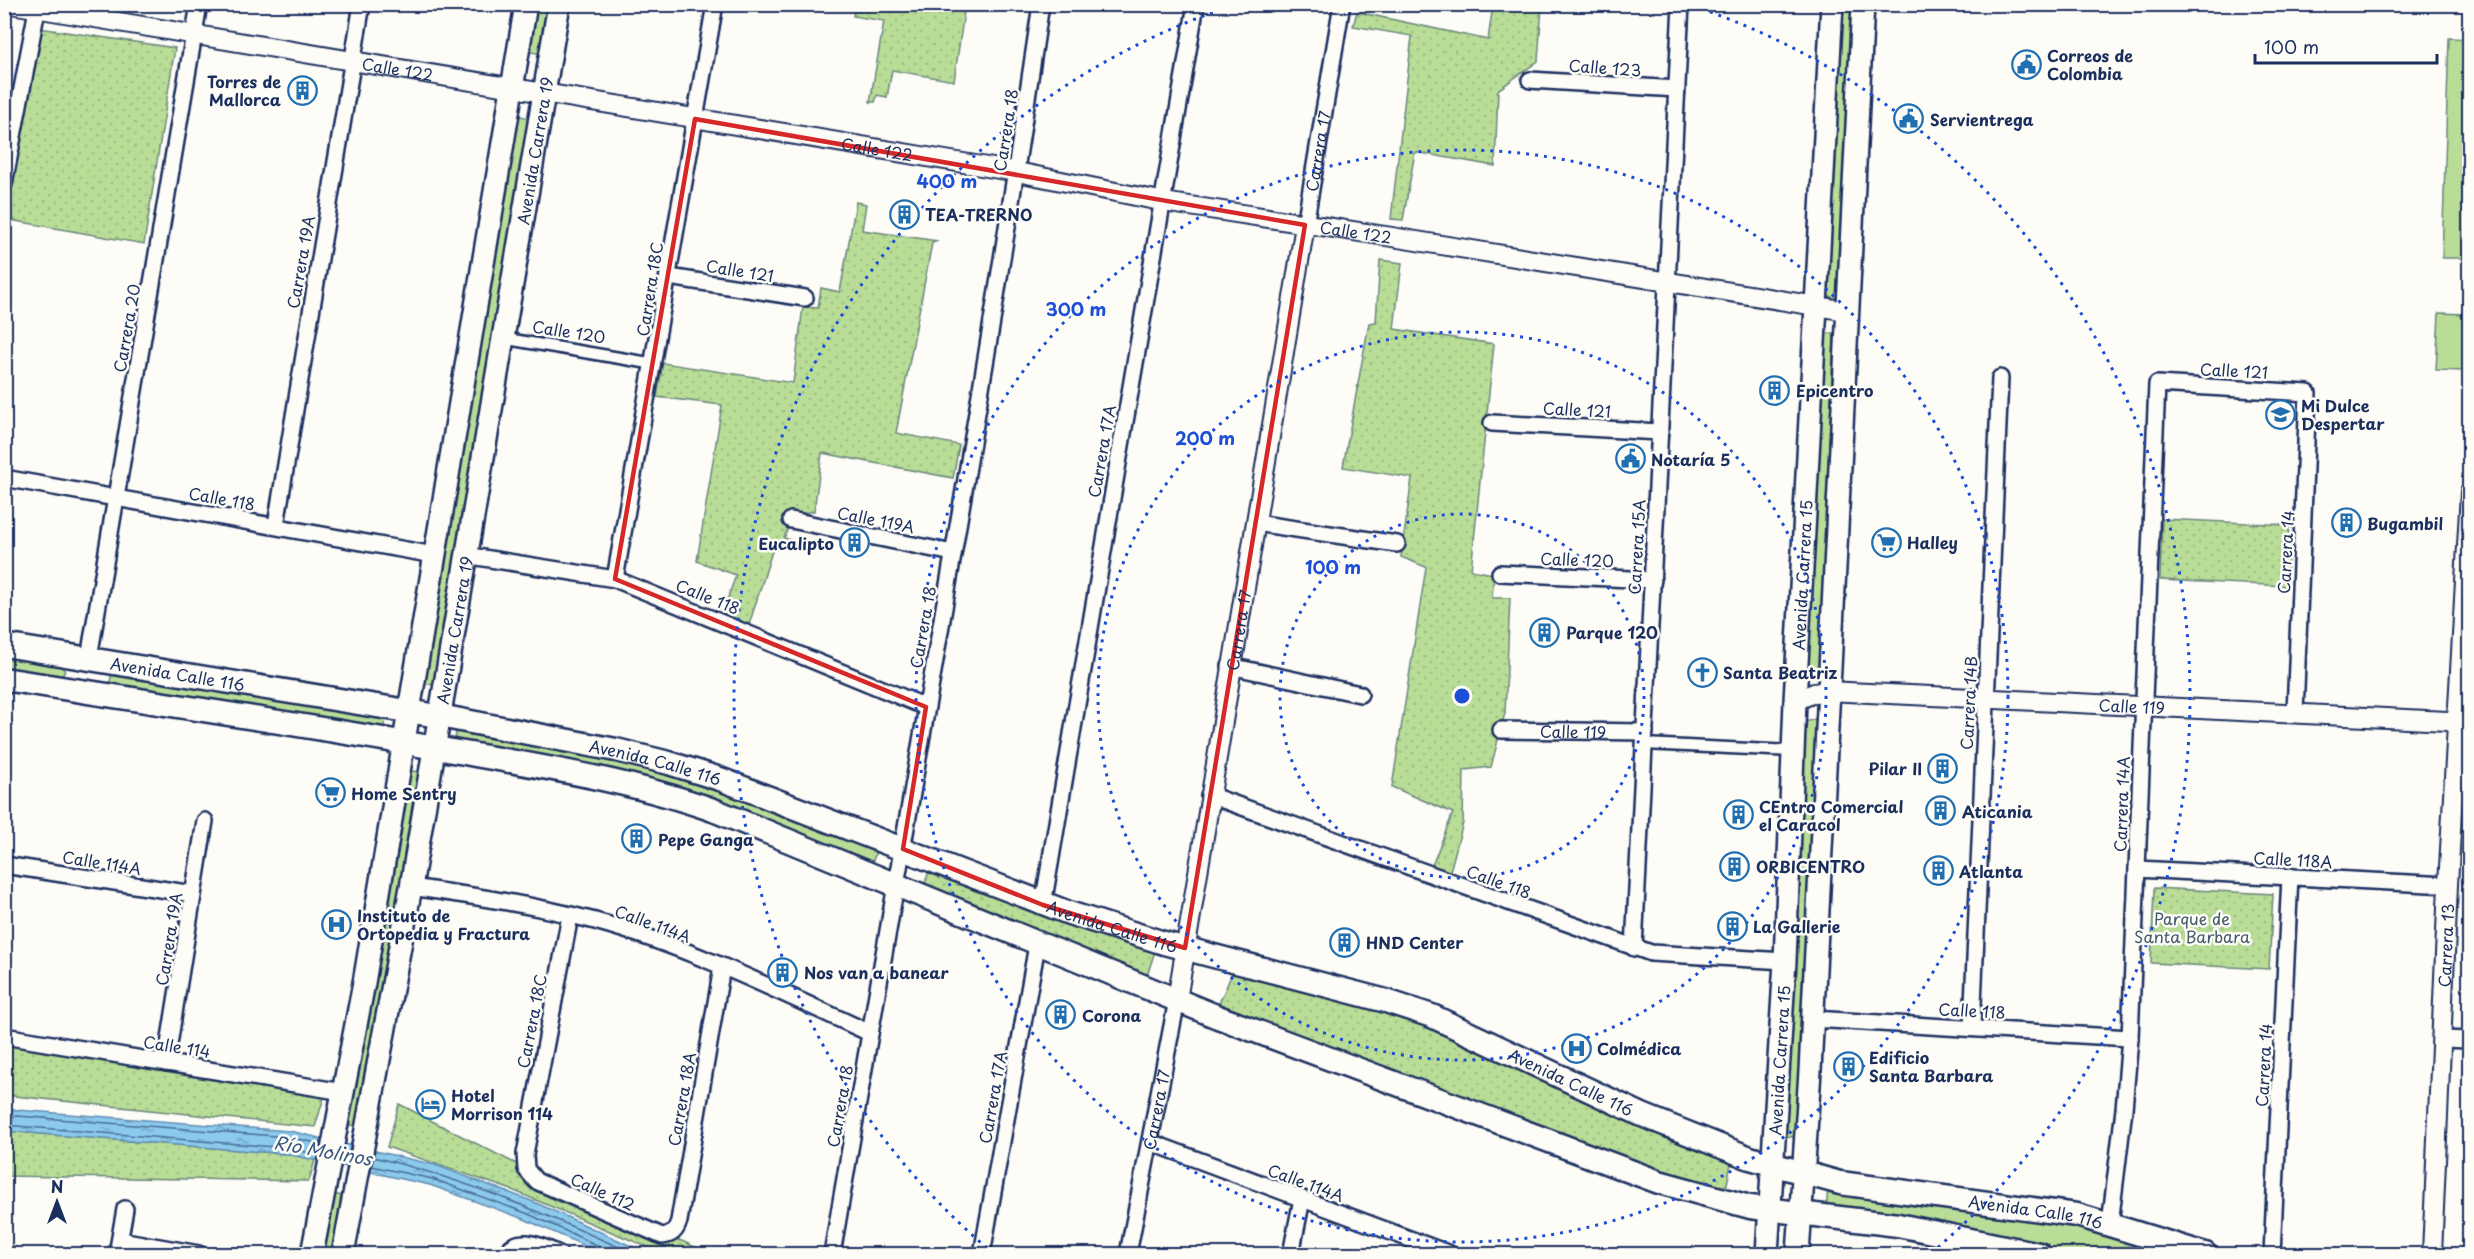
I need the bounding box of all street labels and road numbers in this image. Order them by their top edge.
street label: Calle 122 [360,51,435,86]
street label: Calle 123 [1568,52,1642,82]
street label: Avenida Carrera 19 [510,75,559,226]
street label: Carrera 18 [987,87,1023,173]
street label: Carrera 17 [1299,108,1336,193]
street label: Calle 122 [839,131,915,166]
street label: Carrera 19A [280,214,320,310]
street label: Calle 122 [1318,214,1393,249]
street label: Carrera 18C [630,240,668,338]
street label: Calle 121 [704,253,776,287]
street label: Carrera 20 [106,282,146,374]
street label: Calle 120 [531,313,607,349]
street label: Calle 121 [2199,356,2269,384]
street label: Calle 121 [1542,395,1612,423]
street label: Carrera 17A [1081,403,1121,499]
street label: Calle 118 [187,480,257,516]
street label: Carrera 15A [1622,499,1650,595]
street label: Avenida Carrera 15 [1786,499,1818,651]
street label: Calle 119A [835,500,917,538]
street label: Carrera 14 [2271,510,2299,594]
street label: Calle 120 [1540,546,1614,572]
street label: Avenida Carrera 19 [430,554,478,706]
street label: Calle 118 [672,572,744,620]
street label: Carrera 18 [903,584,941,670]
street label: Carrera 17 [1220,587,1257,672]
street label: Avenida Calle 116 [109,651,247,696]
street label: Carrera 14B [1954,656,1982,750]
street label: Calle 119 [2098,692,2166,719]
street label: Calle 119 [1540,719,1606,743]
street label: Avenida Calle 116 [587,733,724,791]
street label: Carrera 14A [2107,756,2135,852]
street label: Calle 114A [61,844,143,880]
street label: Calle 118A [2253,845,2333,873]
street label: Calle 118 [1463,858,1535,904]
street label: Carrera 19A [149,891,187,987]
street label: Avenida Calle 116 [1043,894,1180,958]
street label: Calle 114A [611,898,695,948]
street label: Carrera 13 [2432,903,2459,988]
street label: Carrera 18C [510,972,552,1070]
street label: Avenida Carrera 15 [1762,985,1795,1136]
street label: Calle 118 [1938,996,2006,1024]
street label: Carrera 14 [2249,1023,2277,1107]
street label: Calle 114 [142,1029,212,1063]
street label: Avenida Calle 116 [1504,1042,1638,1121]
street label: Carrera 17A [972,1049,1012,1145]
street label: Carrera 18A [661,1050,701,1148]
street label: Carrera 18 [820,1063,858,1149]
street label: Carrera 17 [1136,1067,1175,1152]
street label: Calle 114A [1264,1157,1348,1207]
street label: Calle 112 [567,1166,639,1216]
street label: Avenida Calle 116 [1967,1188,2106,1234]

